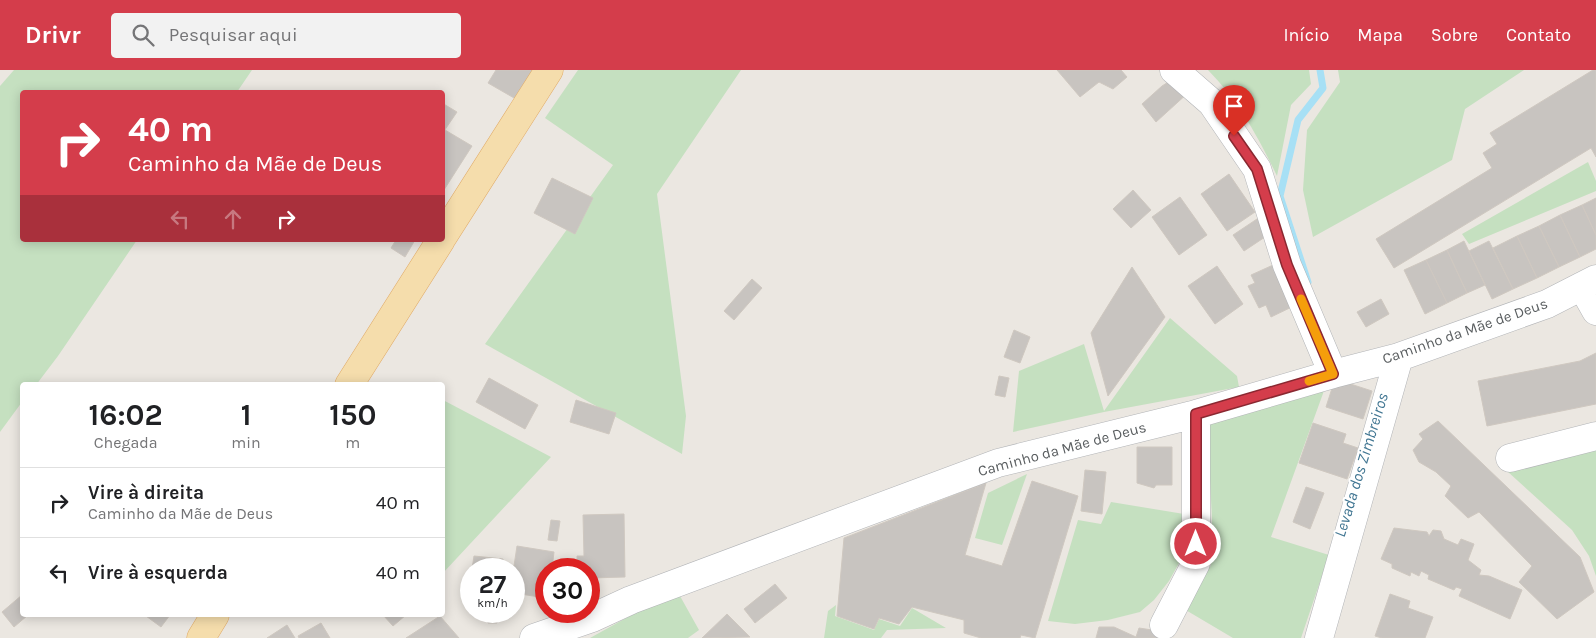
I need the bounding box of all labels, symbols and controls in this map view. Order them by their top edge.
search box [111,13,461,58]
text: Drivr [25,21,81,49]
icon: search [129,21,157,49]
text: Pesquisar aqui [169,24,298,46]
text: Início [1283,24,1329,46]
text: Mapa [1357,24,1403,46]
text: Sobre [1431,24,1478,46]
text: Contato [1506,24,1571,46]
pin [1213,85,1255,136]
icon: arrive [1220,92,1248,120]
text: 40 m [128,109,213,150]
icon: right [45,110,110,175]
text: Caminho da Mãe de Deus [128,151,382,177]
icon: left [166,205,194,233]
icon: ahead [219,205,247,233]
icon: right [272,205,300,233]
street label: Caminho da Mãe de Deus [1380,294,1550,368]
water label: Levada dos Zimbreiros [1330,390,1392,539]
text: 16:02 [89,397,163,433]
text: 1 [241,397,251,433]
text: 150 [329,397,376,433]
street label: Caminho da Mãe de Deus [976,418,1148,480]
text: Chegada [94,433,158,452]
text: min [231,433,261,452]
text: m [345,433,360,452]
text: Vire à direita [88,482,204,504]
icon: right [45,489,73,517]
text: 40 m [376,492,420,514]
text: Caminho da Mãe de Deus [88,504,273,523]
position arrow [1169,517,1221,569]
speed limit sign: 30 [535,558,600,623]
icon: left [45,559,73,587]
text: Vire à esquerda [88,562,228,584]
text: 40 m [376,562,420,584]
text: 27 [479,570,506,599]
text: km/h [477,596,508,610]

